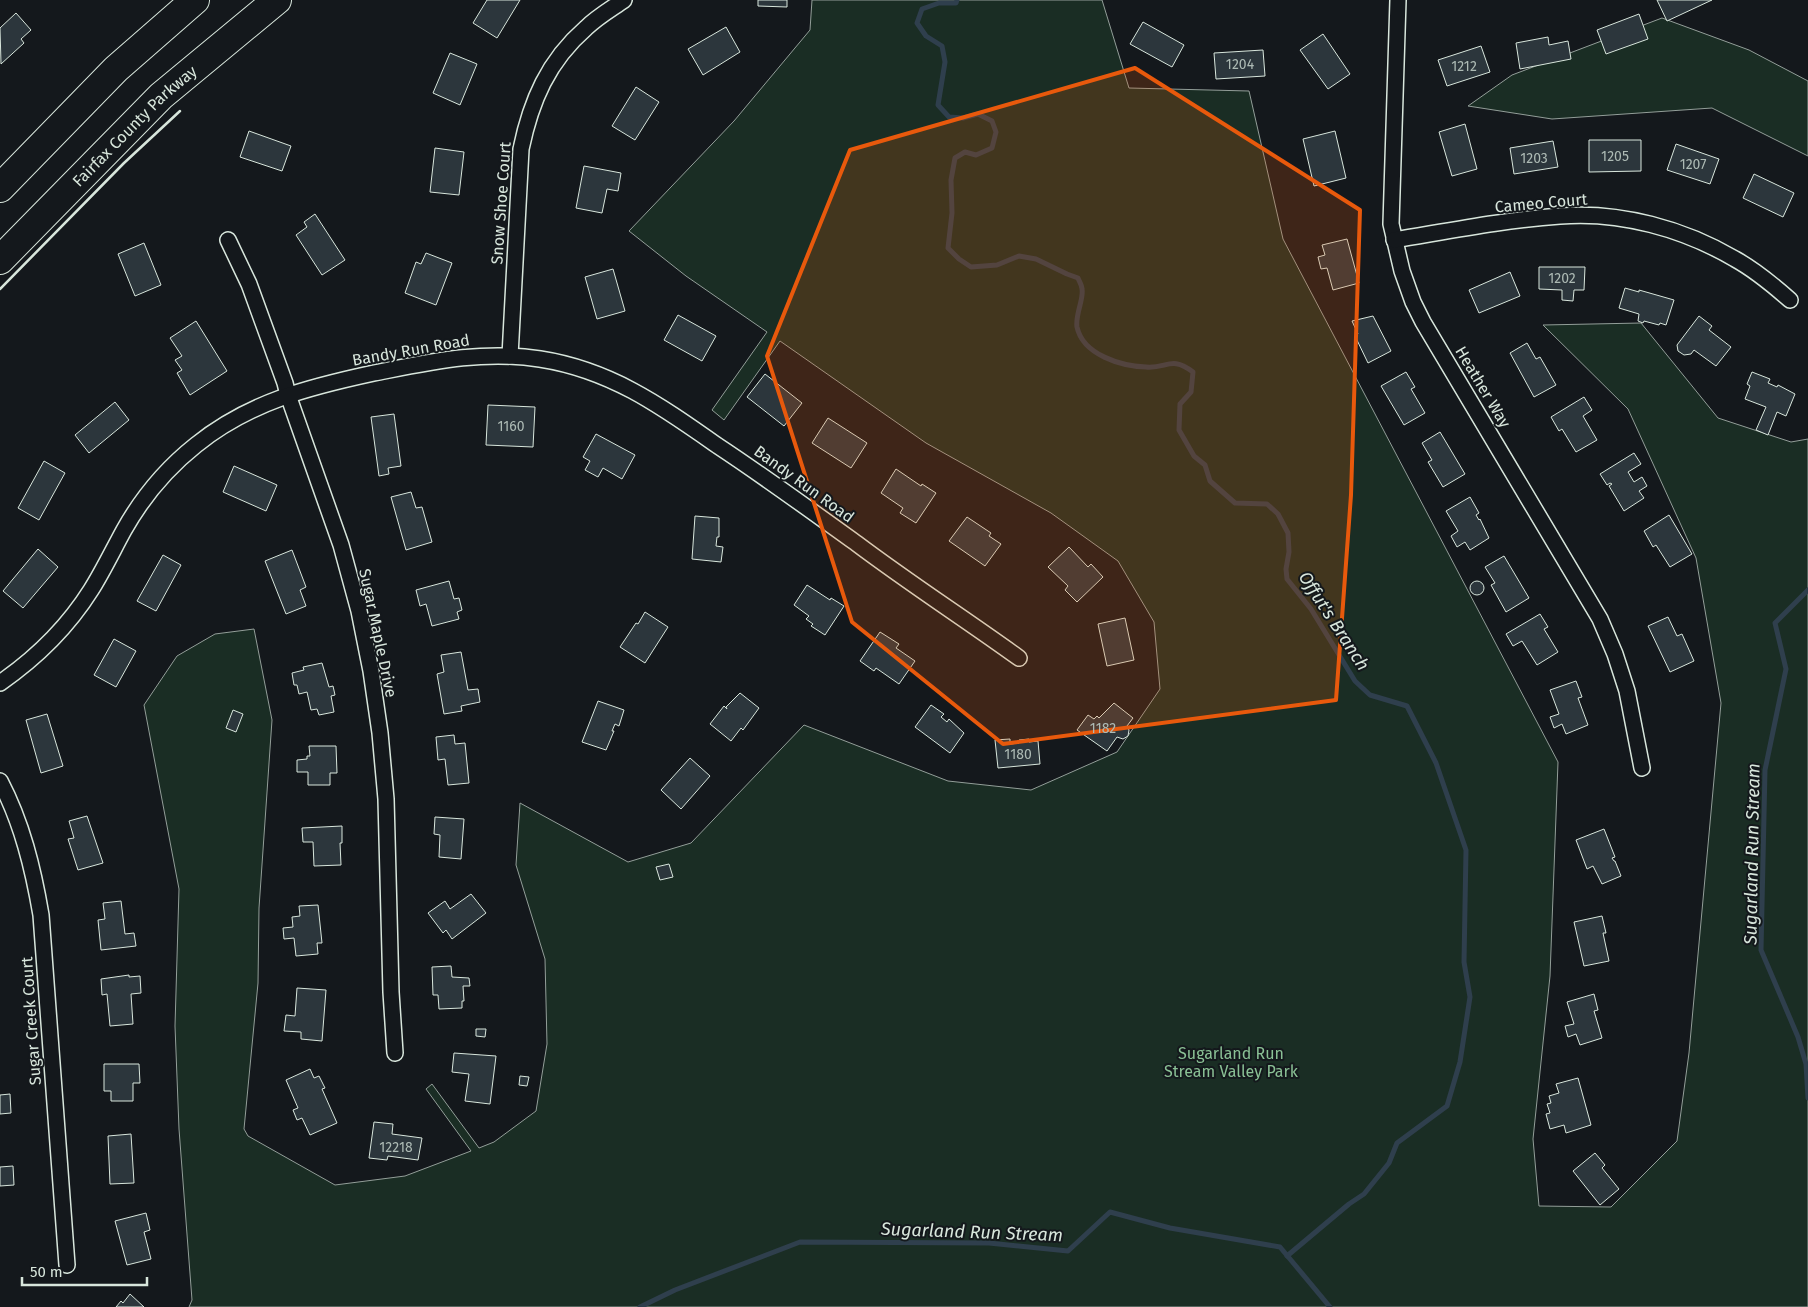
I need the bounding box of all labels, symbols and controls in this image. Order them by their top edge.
house number: 1204 [1226,56,1255,73]
house number: 1212 [1451,58,1477,75]
street label: Fairfax County Parkway [68,61,200,190]
street label: Snow Shoe Court [487,141,515,265]
house number: 1205 [1601,148,1629,165]
house number: 1203 [1520,150,1548,167]
house number: 1207 [1680,156,1706,173]
street label: Cameo Court [1494,189,1588,217]
house number: 1202 [1548,270,1576,287]
street label: Bandy Run Road [351,330,471,370]
street label: Heather Way [1451,343,1515,431]
house number: 1160 [497,418,525,435]
street label: Bandy Run Road [750,441,858,527]
street label: Sugar Maple Drive [355,567,401,699]
water label: Offut's Branch [1294,567,1374,675]
house number: 1182 [1090,720,1116,737]
house number: 1180 [1004,746,1032,763]
water label: Sugarland Run Stream [1739,763,1765,946]
street label: Sugar Creek Court [17,956,45,1086]
park label: Sugarland Run Stream Valley Park [1164,1044,1299,1081]
house number: 12218 [379,1139,413,1156]
water label: Sugarland Run Stream [880,1218,1063,1246]
scale bar [22,1254,148,1286]
text: 50 m [30,1263,63,1281]

